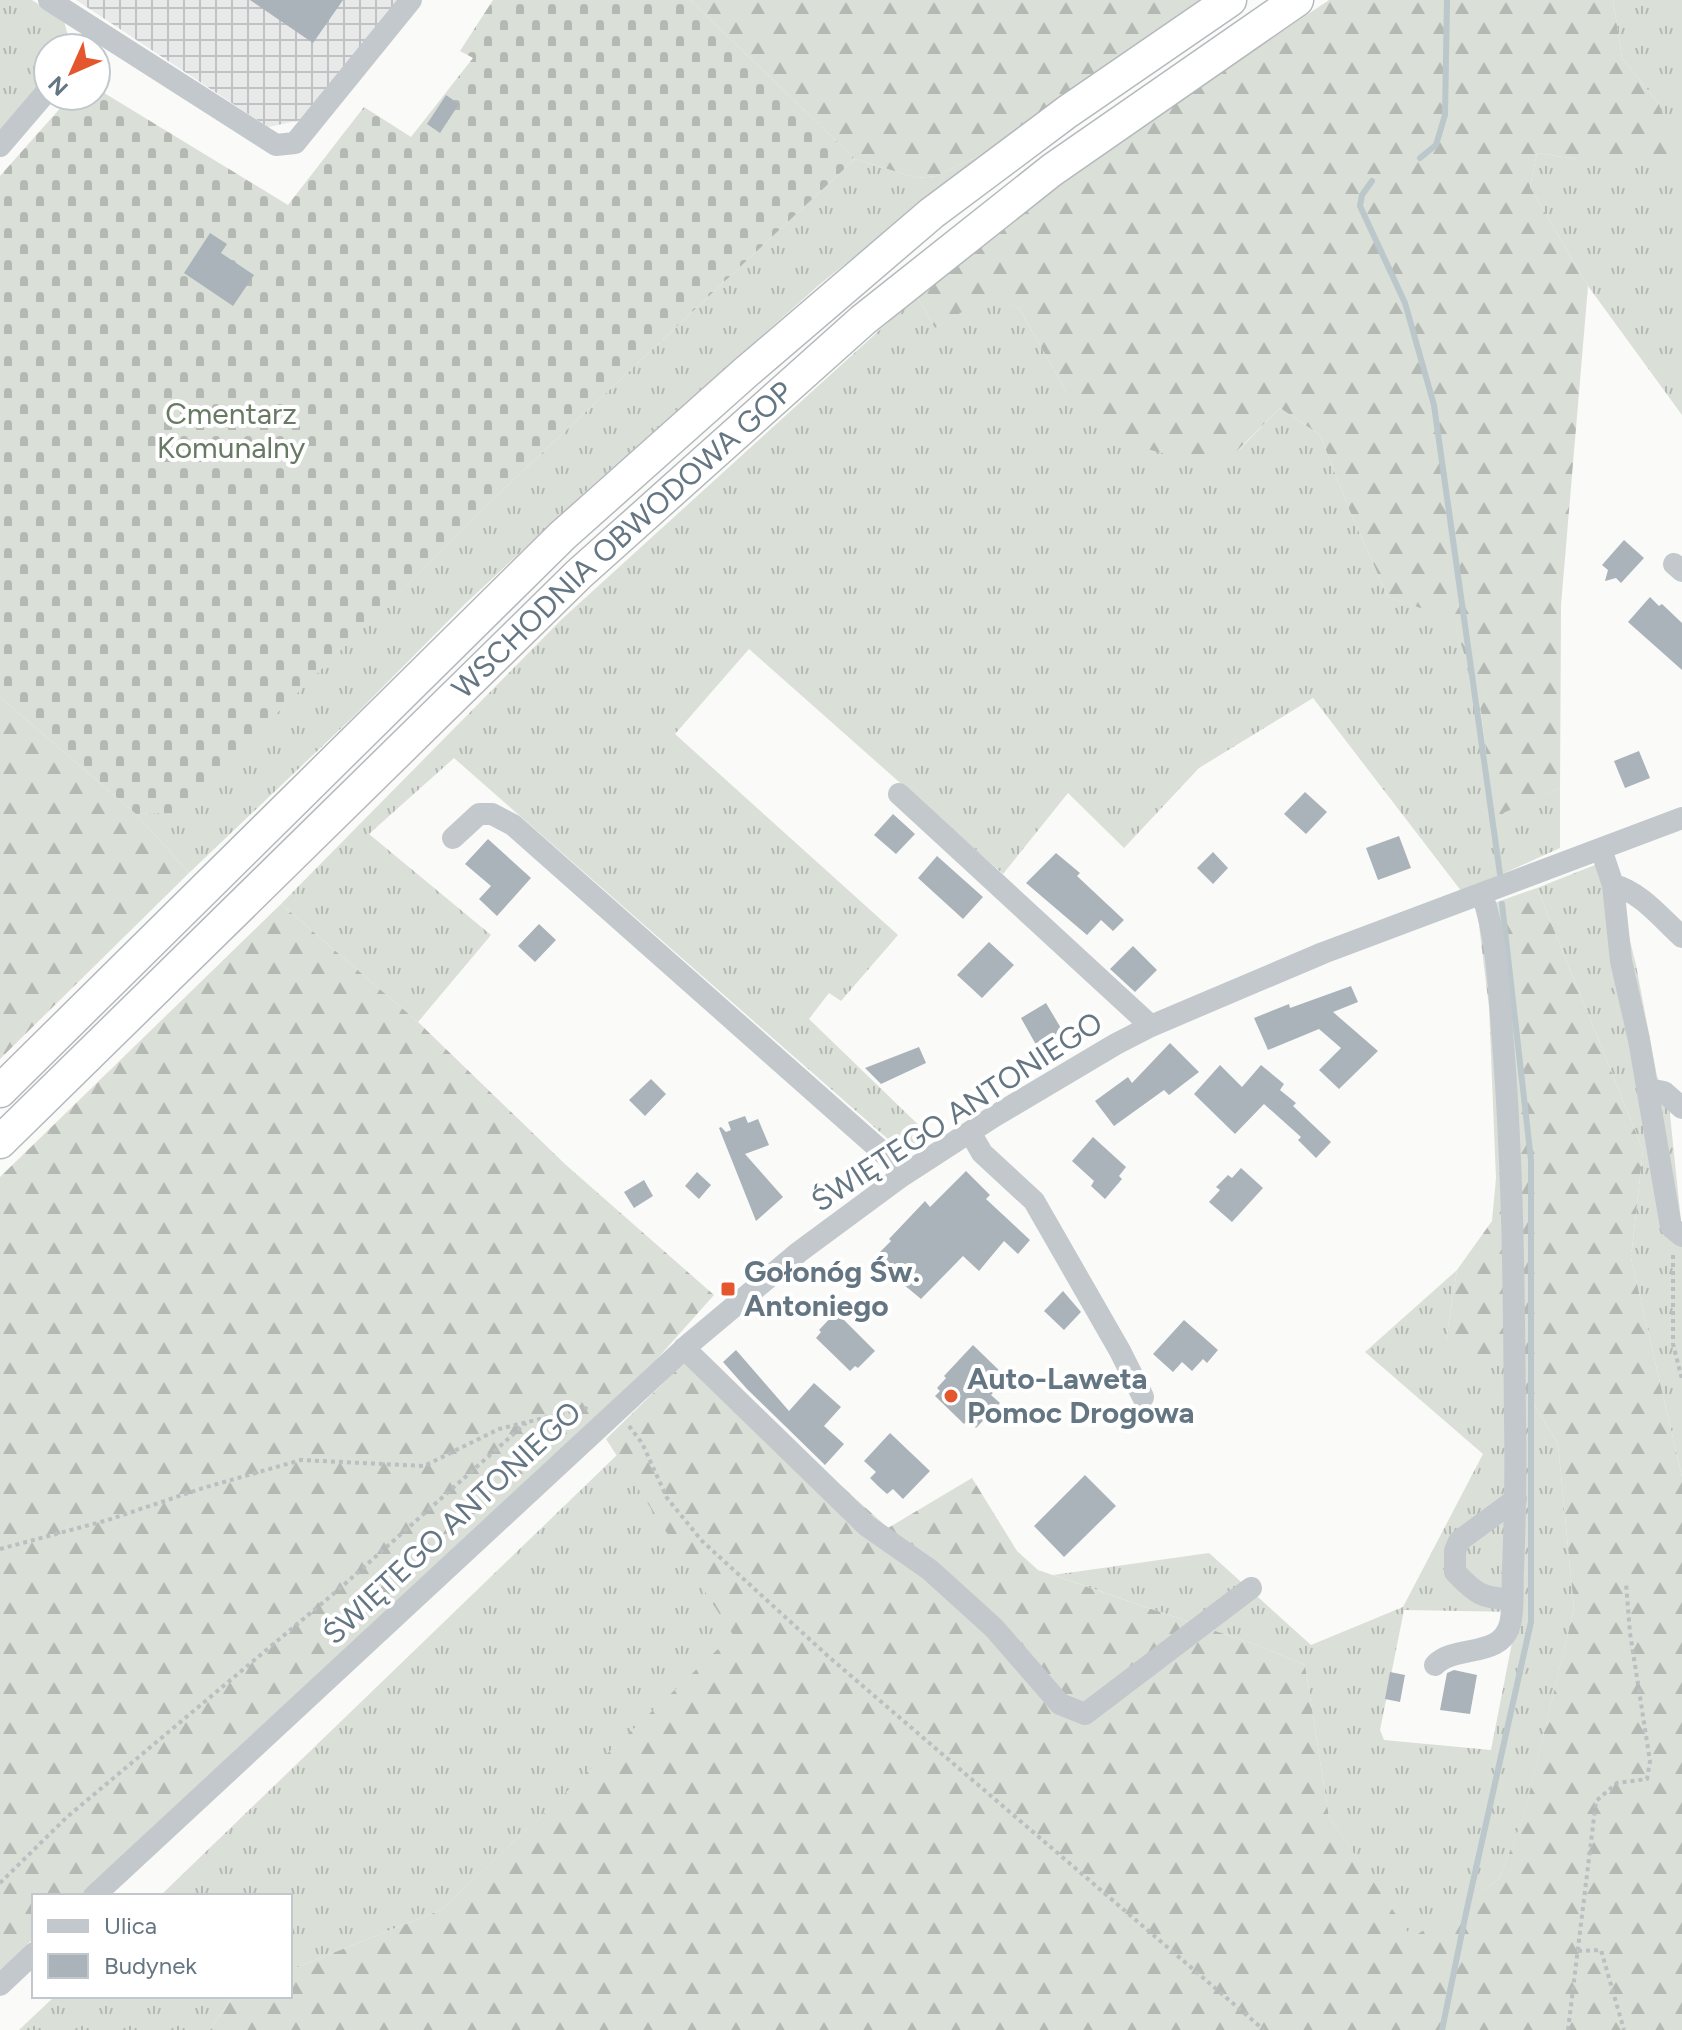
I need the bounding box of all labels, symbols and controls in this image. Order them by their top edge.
north arrow [32,32,112,112]
text: N [43,70,74,101]
street label: WSCHODNIA OBWODOWA GOP [444,373,800,706]
park label: Cmentarz Komunalny [157,395,306,466]
street label: ŚWIĘTEGO ANTONIEGO [804,1004,1109,1220]
place label: Gołonóg Św. Antoniego [744,1253,920,1324]
marker: Gołonóg Św. Antoniego [719,1280,737,1298]
place label: Auto-Laweta Pomoc Drogowa [967,1360,1195,1431]
marker: Auto-Laweta Pomoc Drogowa [942,1387,960,1405]
street label: ŚWIĘTEGO ANTONIEGO [315,1393,588,1652]
legend [32,1894,292,1998]
text: Ulica [104,1911,157,1940]
text: Budynek [104,1951,197,1980]

